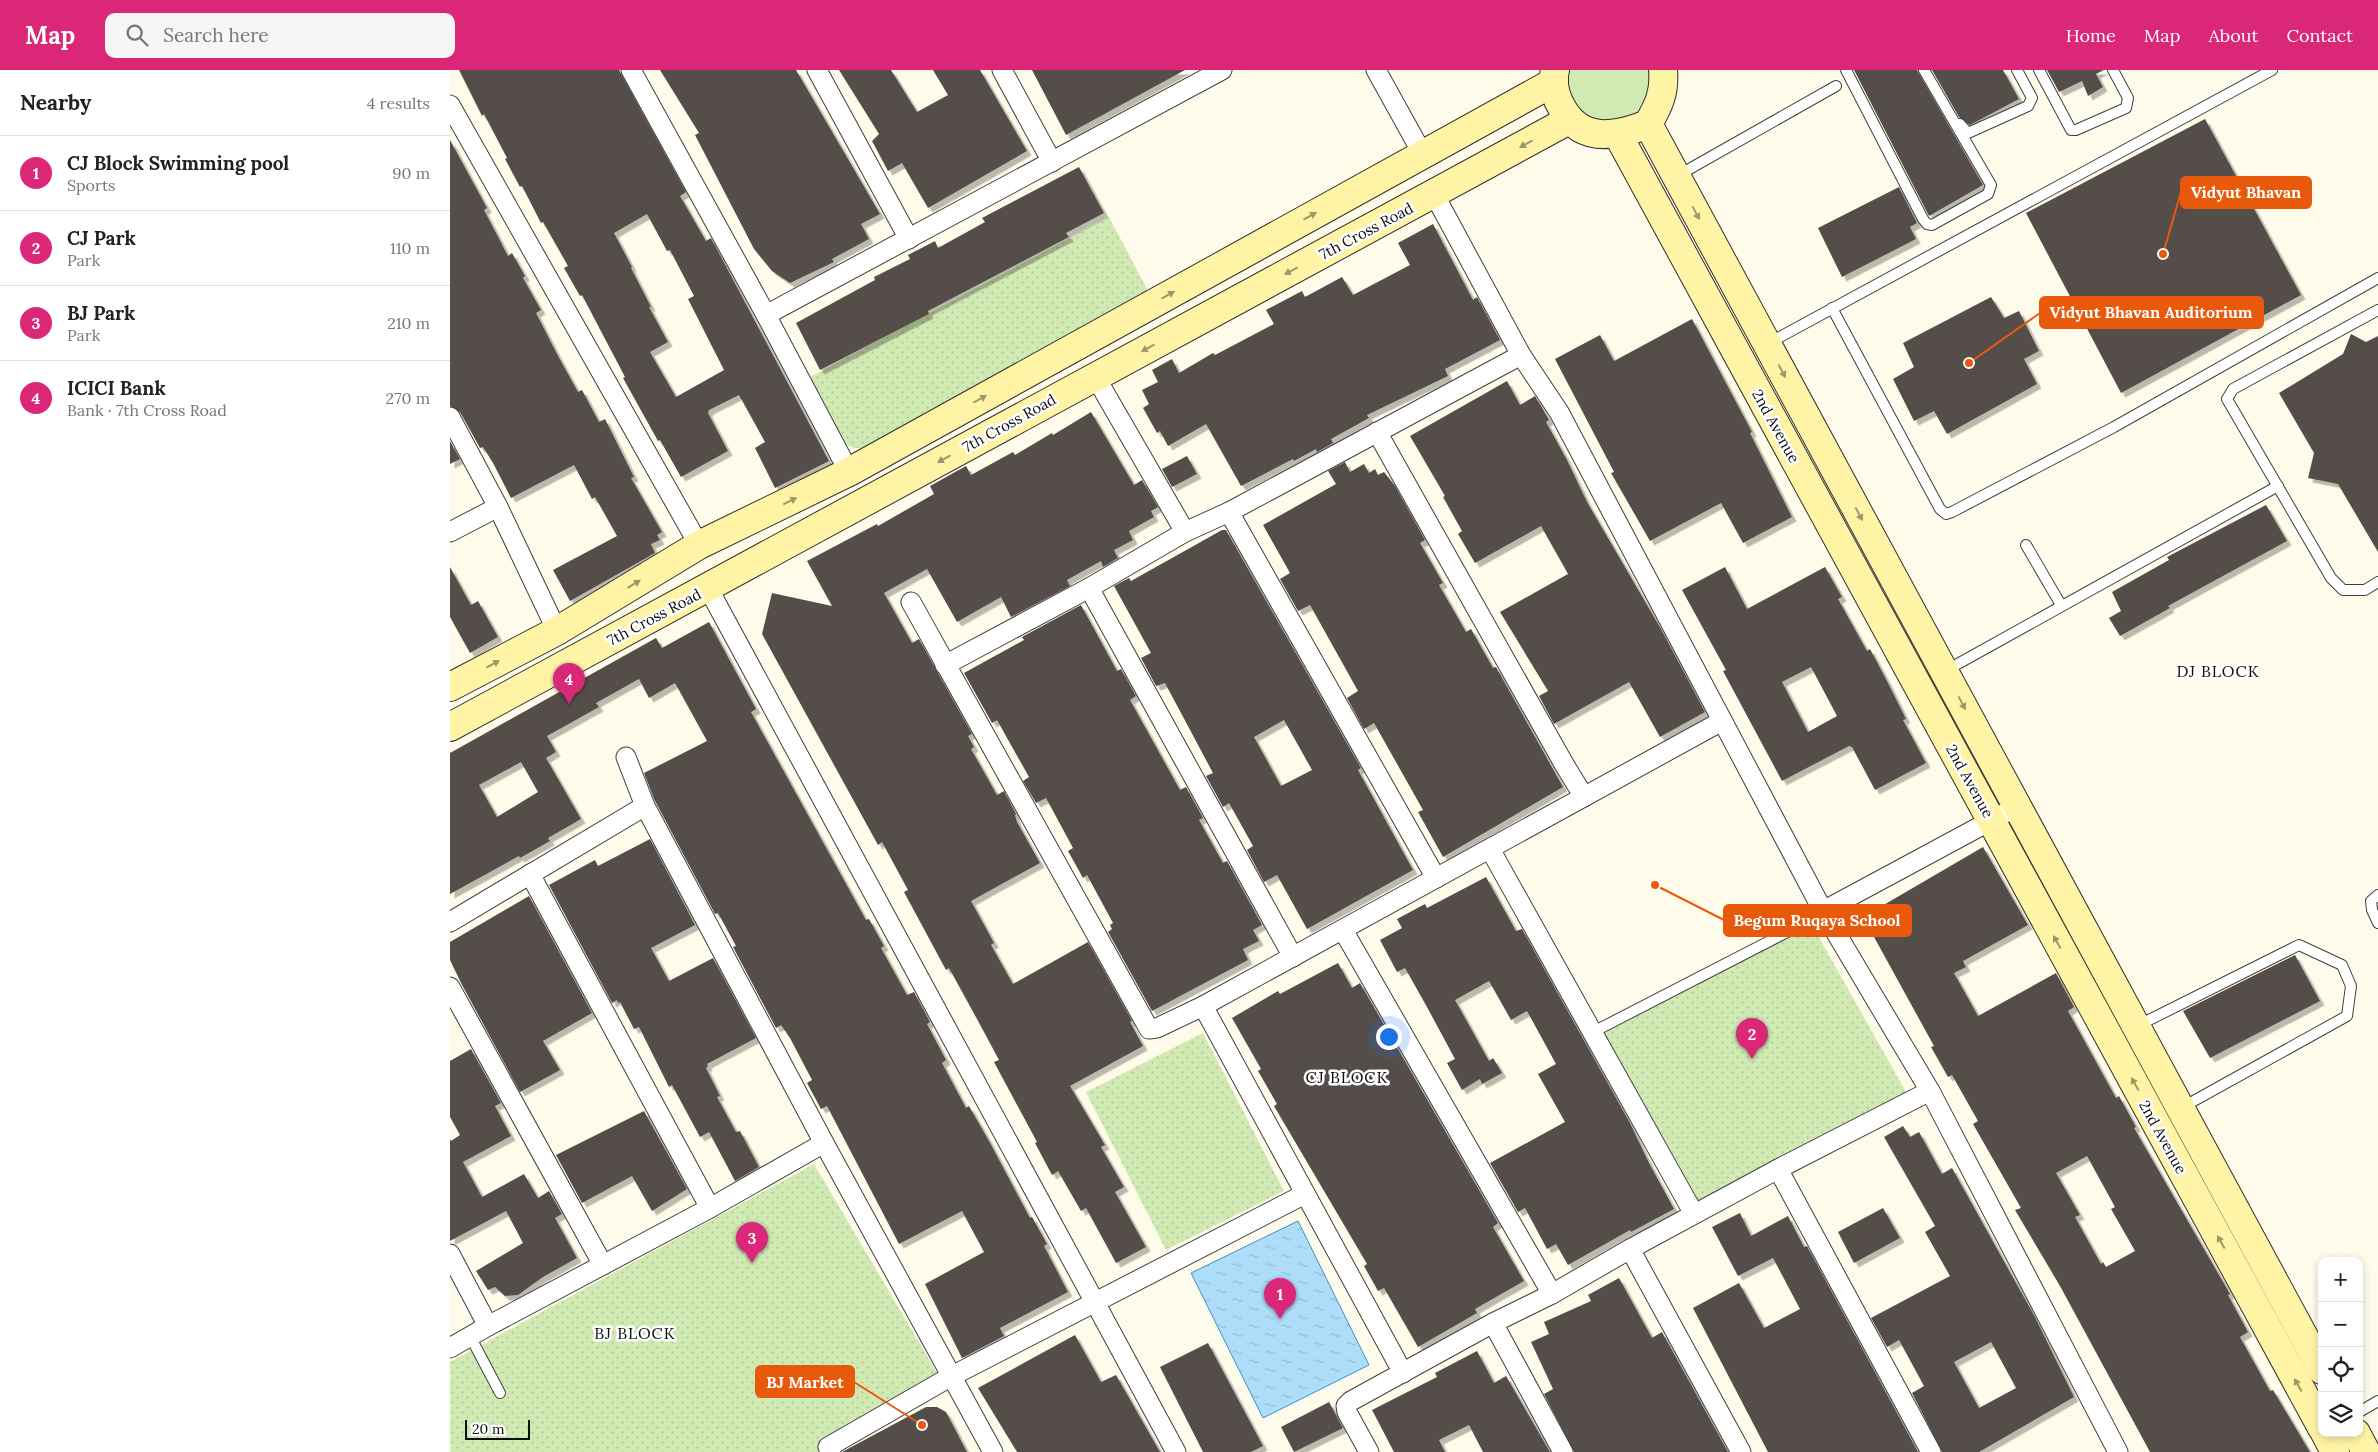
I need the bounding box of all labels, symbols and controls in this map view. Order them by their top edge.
search box [105,13,455,58]
text: Map [25,20,75,51]
icon: search [123,21,151,49]
text: Search here [163,23,269,47]
text: Home [2066,24,2116,47]
text: Map [2144,24,2180,47]
text: About [2208,24,2258,47]
text: Contact [2286,24,2353,47]
text: Nearby [20,89,91,116]
text: 4 results [367,93,430,113]
one-way arrow [1519,139,1533,148]
text: CJ Block Swimming pool [67,151,289,175]
text: 1 [33,163,39,183]
text: 90 m [392,163,430,183]
text: Sports [67,175,116,195]
callout: Vidyut Bhavan [2181,177,2311,208]
text: Vidyut Bhavan [2191,182,2301,202]
street label: 7th Cross Road [1316,198,1416,264]
one-way arrow [1692,206,1700,220]
one-way arrow [1302,212,1317,220]
text: CJ Park [67,226,136,250]
text: 2 [32,238,40,258]
text: 110 m [390,238,430,258]
text: Park [67,250,100,270]
one-way arrow [1284,267,1298,275]
one-way arrow [1160,291,1175,299]
callout: Vidyut Bhavan Auditorium [2040,297,2263,328]
text: BJ Park [67,301,135,325]
text: Vidyut Bhavan Auditorium [2049,302,2253,322]
text: 3 [32,313,40,333]
text: 210 m [387,313,430,333]
text: Park [67,325,100,345]
one-way arrow [1141,344,1155,352]
one-way arrow [1778,364,1786,378]
text: ICICI Bank [67,376,166,400]
street label: 2nd Avenue [1748,386,1804,466]
text: 4 [32,388,40,408]
text: 270 m [386,388,430,408]
street label: 7th Cross Road [959,389,1059,457]
one-way arrow [973,395,986,404]
text: Bank · 7th Cross Road [67,400,227,420]
one-way arrow [936,455,951,463]
one-way arrow [783,496,797,504]
one-way arrow [1855,507,1863,521]
one-way arrow [628,579,641,588]
street label: 7th Cross Road [604,584,704,650]
one-way arrow [486,660,500,668]
district label: DJ BLOCK [2176,661,2260,681]
pin: 4 [553,663,585,704]
one-way arrow [1958,696,1966,710]
street label: 2nd Avenue [1942,741,1998,821]
callout: Begum Ruqaya School [1724,905,1911,936]
text: Begum Ruqaya School [1733,910,1901,930]
one-way arrow [2053,934,2061,949]
pin: 2 [1736,1018,1768,1059]
your location [1376,1024,1402,1050]
district label: CJ BLOCK [1306,1067,1388,1087]
one-way arrow [2131,1077,2139,1092]
street label: 2nd Avenue [2135,1097,2191,1177]
pin: 3 [736,1222,768,1263]
one-way arrow [2217,1235,2225,1250]
map controls [2318,1257,2363,1437]
button: + [2318,1257,2363,1302]
pin: 1 [1264,1278,1296,1319]
button: − [2318,1302,2363,1347]
district label: BJ BLOCK [594,1323,676,1343]
button: locate [2318,1347,2363,1392]
callout: BJ Market [756,1366,854,1397]
text: BJ Market [766,1372,844,1392]
one-way arrow [2294,1379,2303,1392]
button: layers [2318,1392,2363,1437]
scale bar [465,1417,530,1440]
text: 20 m [472,1420,504,1438]

